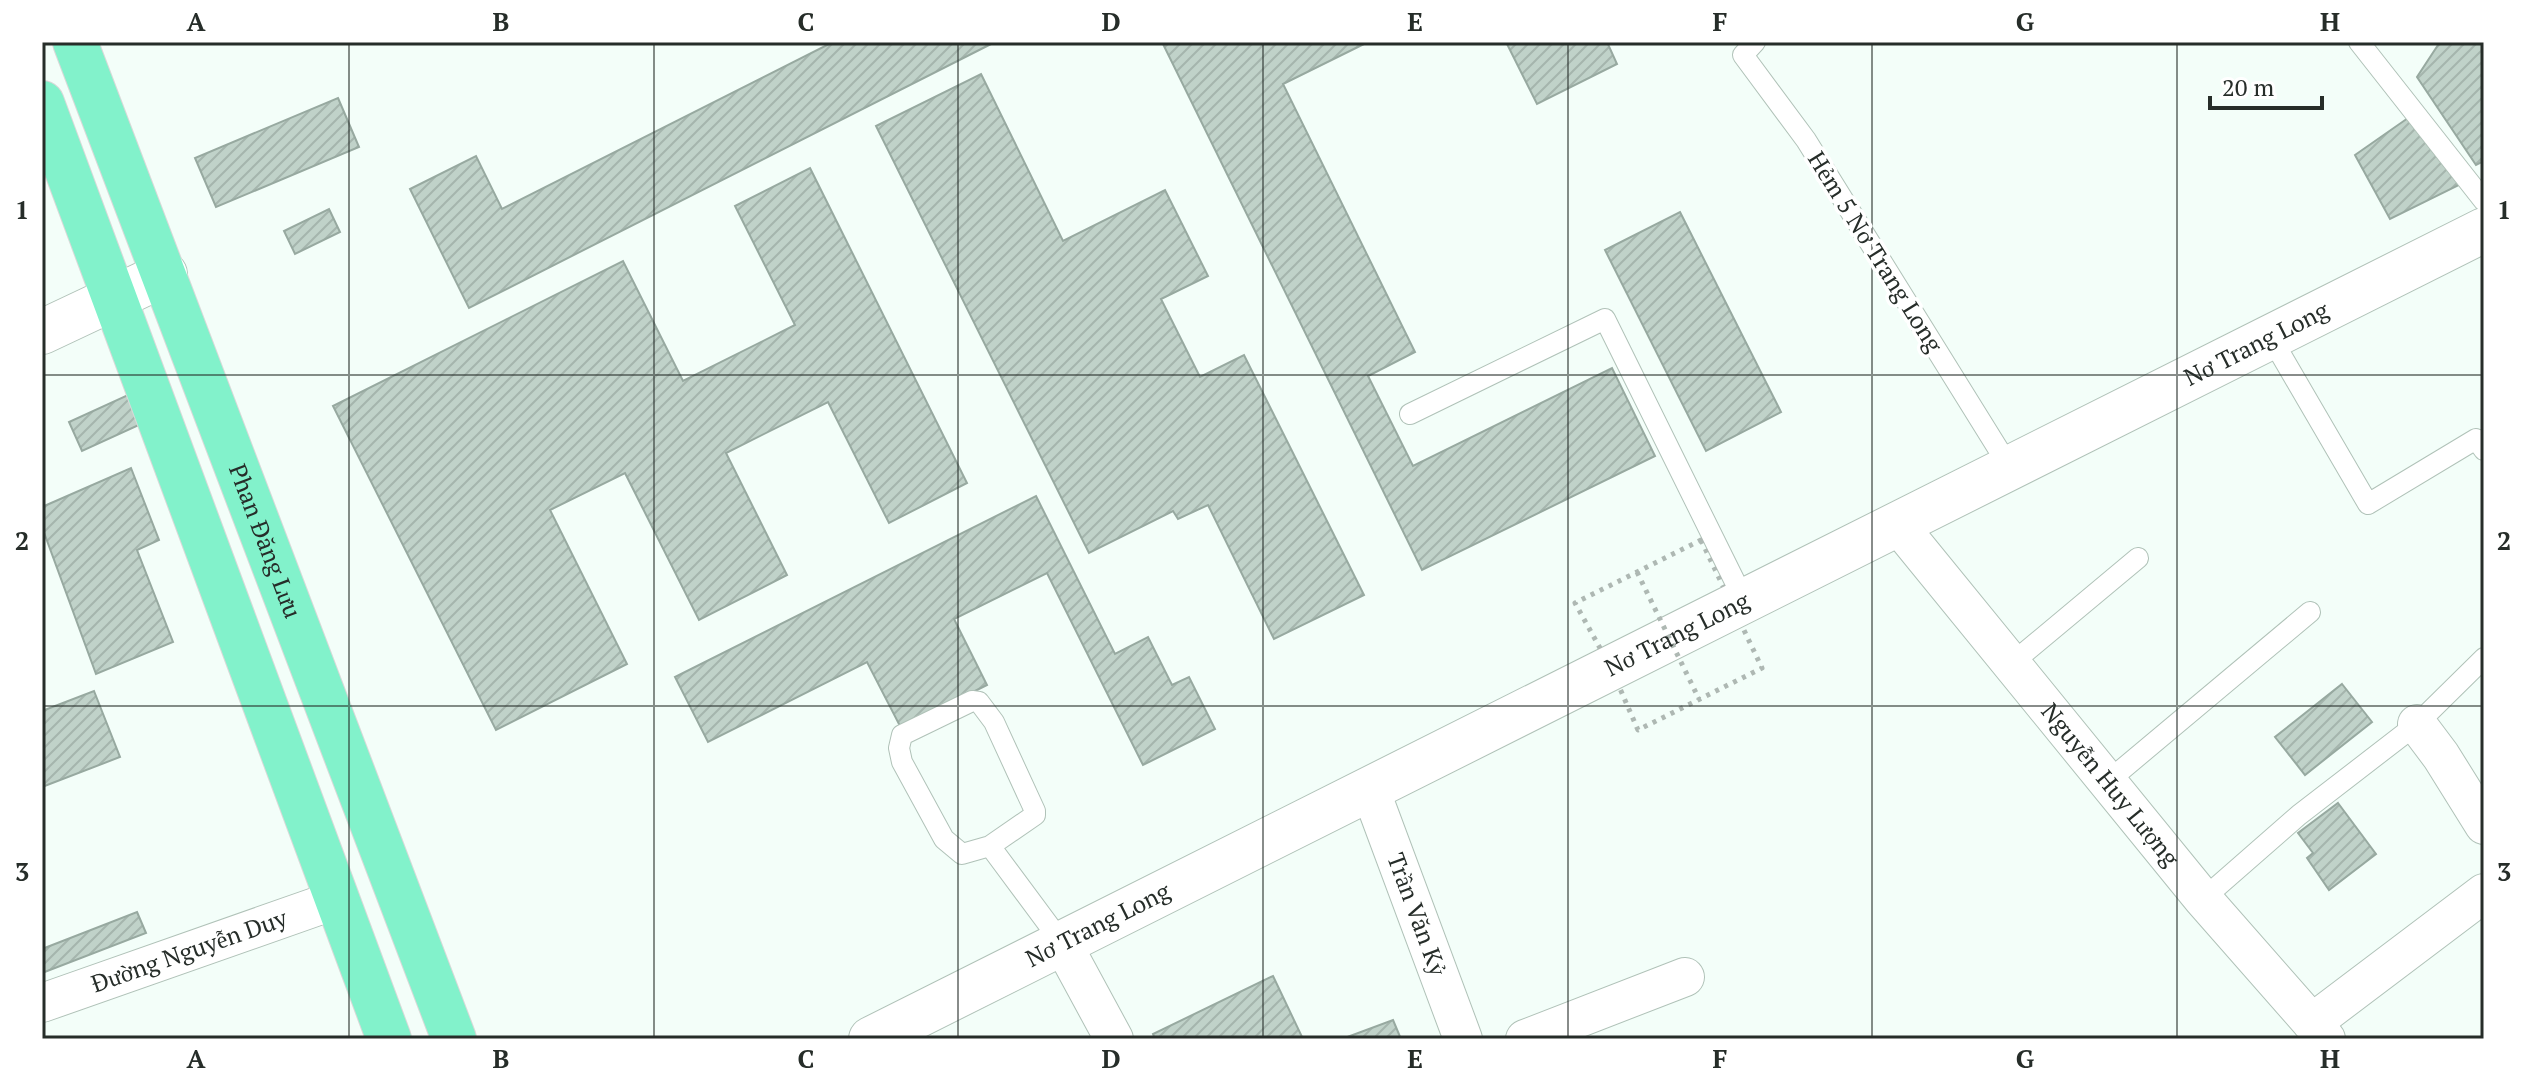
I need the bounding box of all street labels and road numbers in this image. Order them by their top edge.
street label: Hẻm 5 Nơ Trang Long [1801,145,1951,358]
street label: Nơ Trang Long [2178,293,2334,393]
street label: Phan Đăng Lưu [222,459,310,623]
street label: Nơ Trang Long [1599,584,1755,683]
street label: Nguyễn Huy Lượng [2035,696,2187,873]
street label: Trần Văn Kỷ [1380,848,1455,980]
street label: Nơ Trang Long [1020,874,1176,974]
street label: Đường Nguyễn Duy [87,901,292,999]

